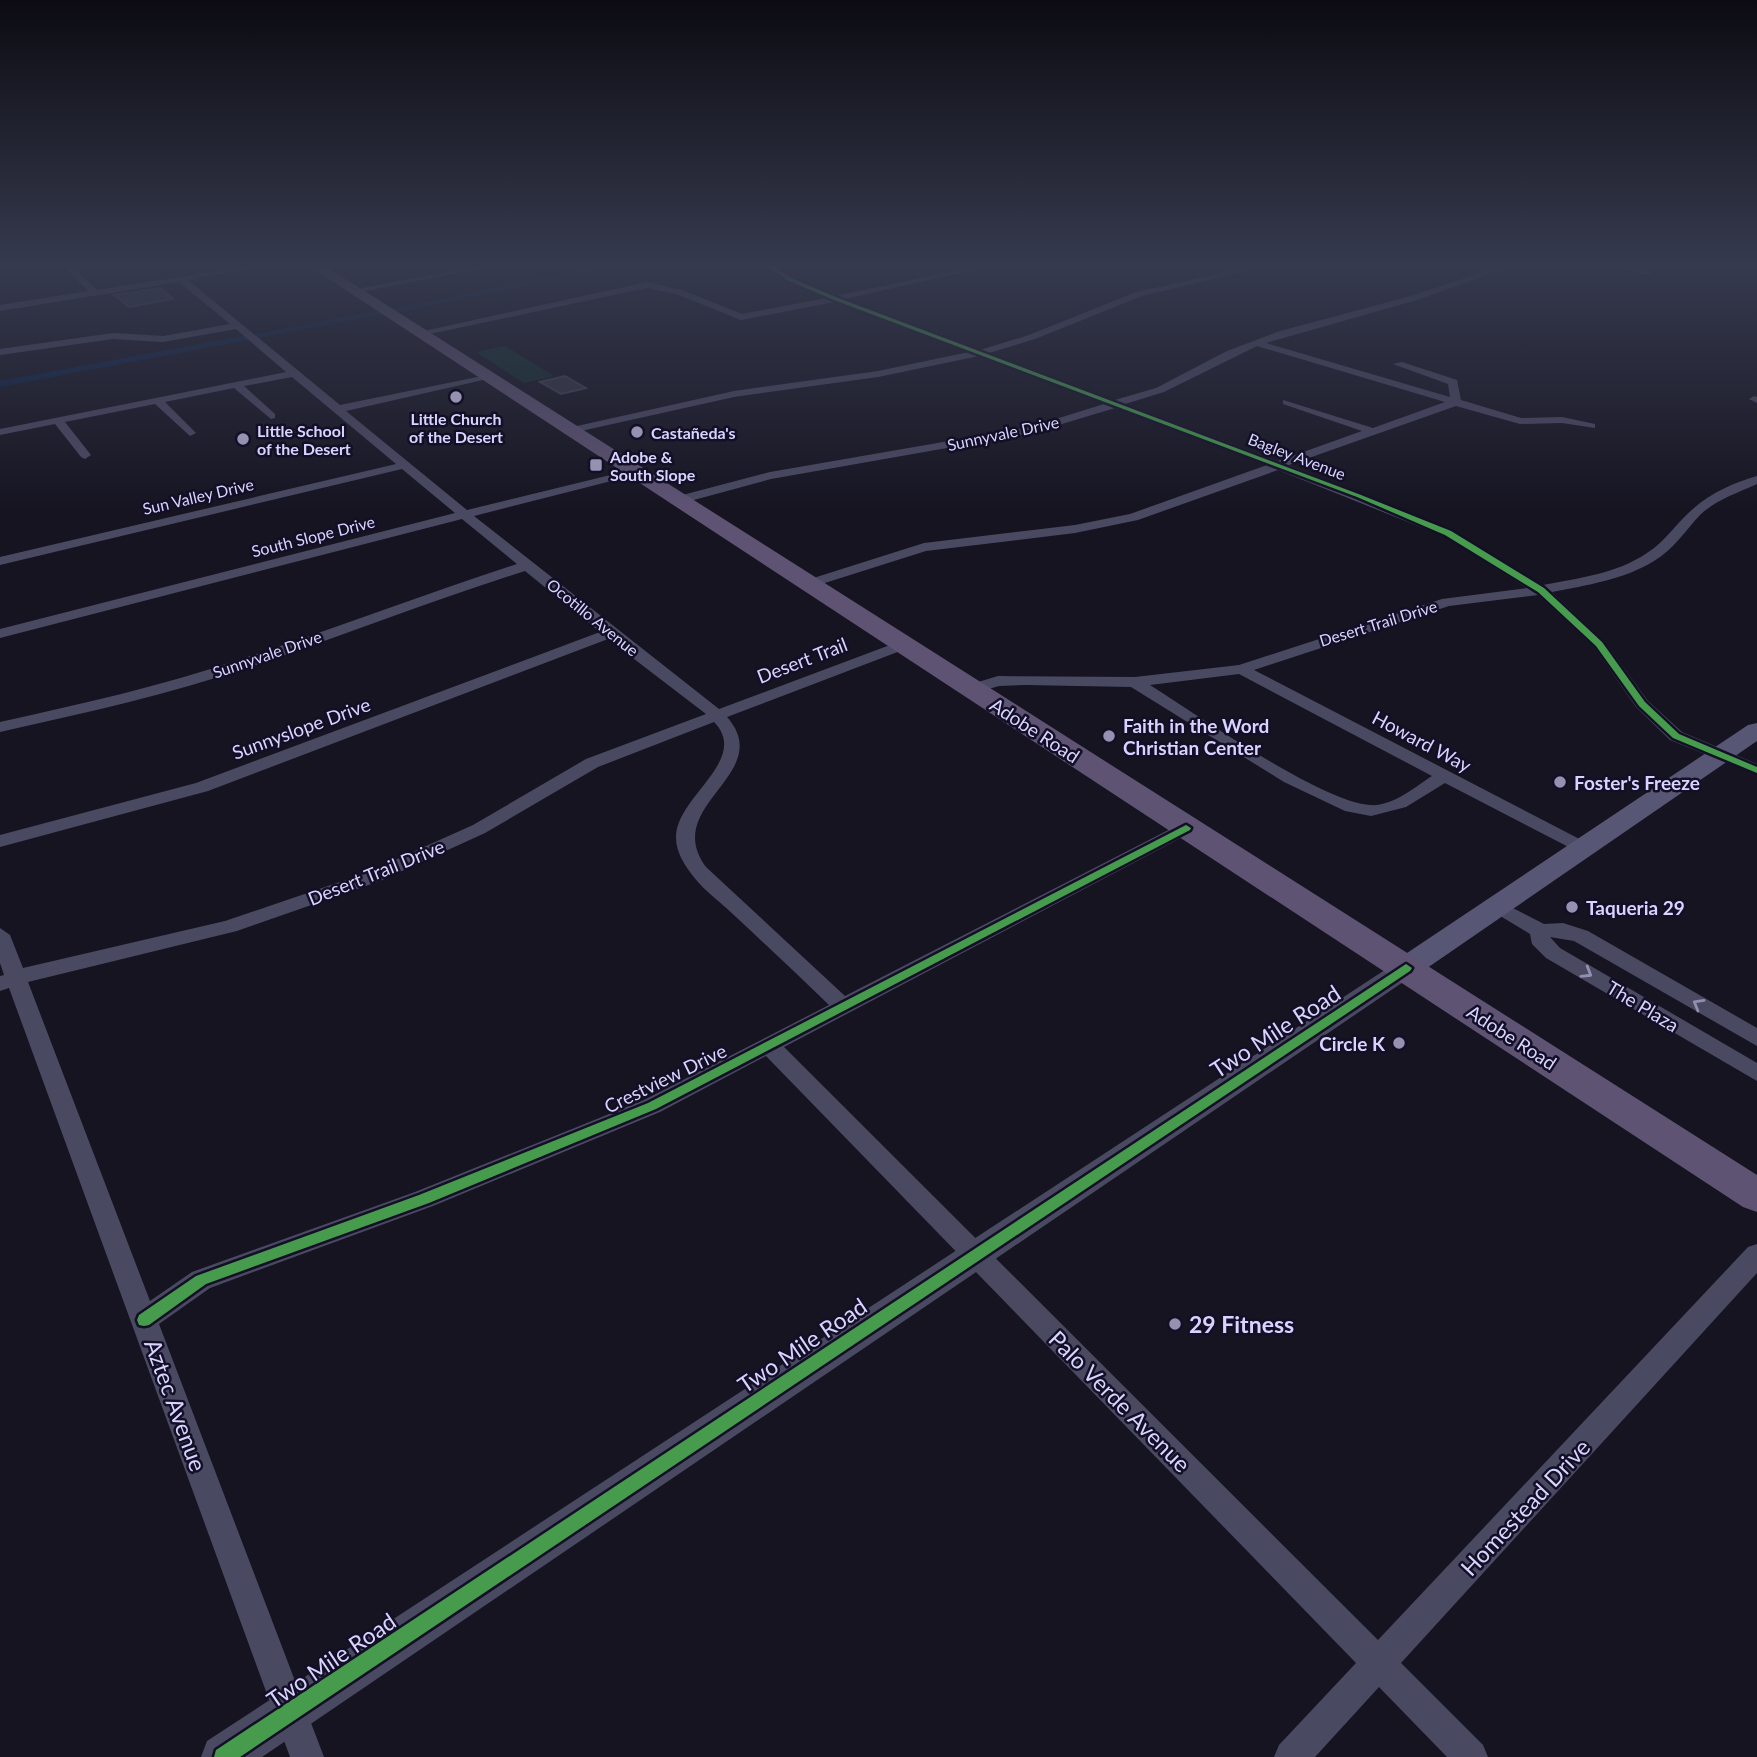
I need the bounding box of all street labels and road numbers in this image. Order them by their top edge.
street label: Sunnyvale Drive [945,412,1061,454]
street label: Bagley Avenue [1246,429,1348,483]
street label: Sun Valley Drive [141,474,255,518]
street label: South Slope Drive [249,511,377,561]
street label: Ocotillo Avenue [543,574,643,660]
street label: Desert Trail Drive [1317,596,1439,650]
street label: Sunnyvale Drive [210,626,324,682]
street label: Desert Trail [754,632,850,688]
street label: Sunnyslope Drive [229,692,373,764]
street label: Adobe Road [986,693,1084,767]
street label: Howard Way [1369,705,1475,777]
street label: Desert Trail Drive [304,834,448,910]
street label: The Plaza [1603,976,1683,1036]
street label: Two Mile Road [1205,979,1345,1083]
street label: Adobe Road [1463,1000,1561,1074]
street label: Crestview Drive [600,1038,730,1118]
street label: Two Mile Road [732,1292,872,1398]
street label: Palo Verde Avenue [1043,1324,1197,1478]
street label: Aztec Avenue [139,1335,213,1475]
street label: Homestead Drive [1455,1433,1595,1581]
street label: Two Mile Road [261,1607,401,1713]

